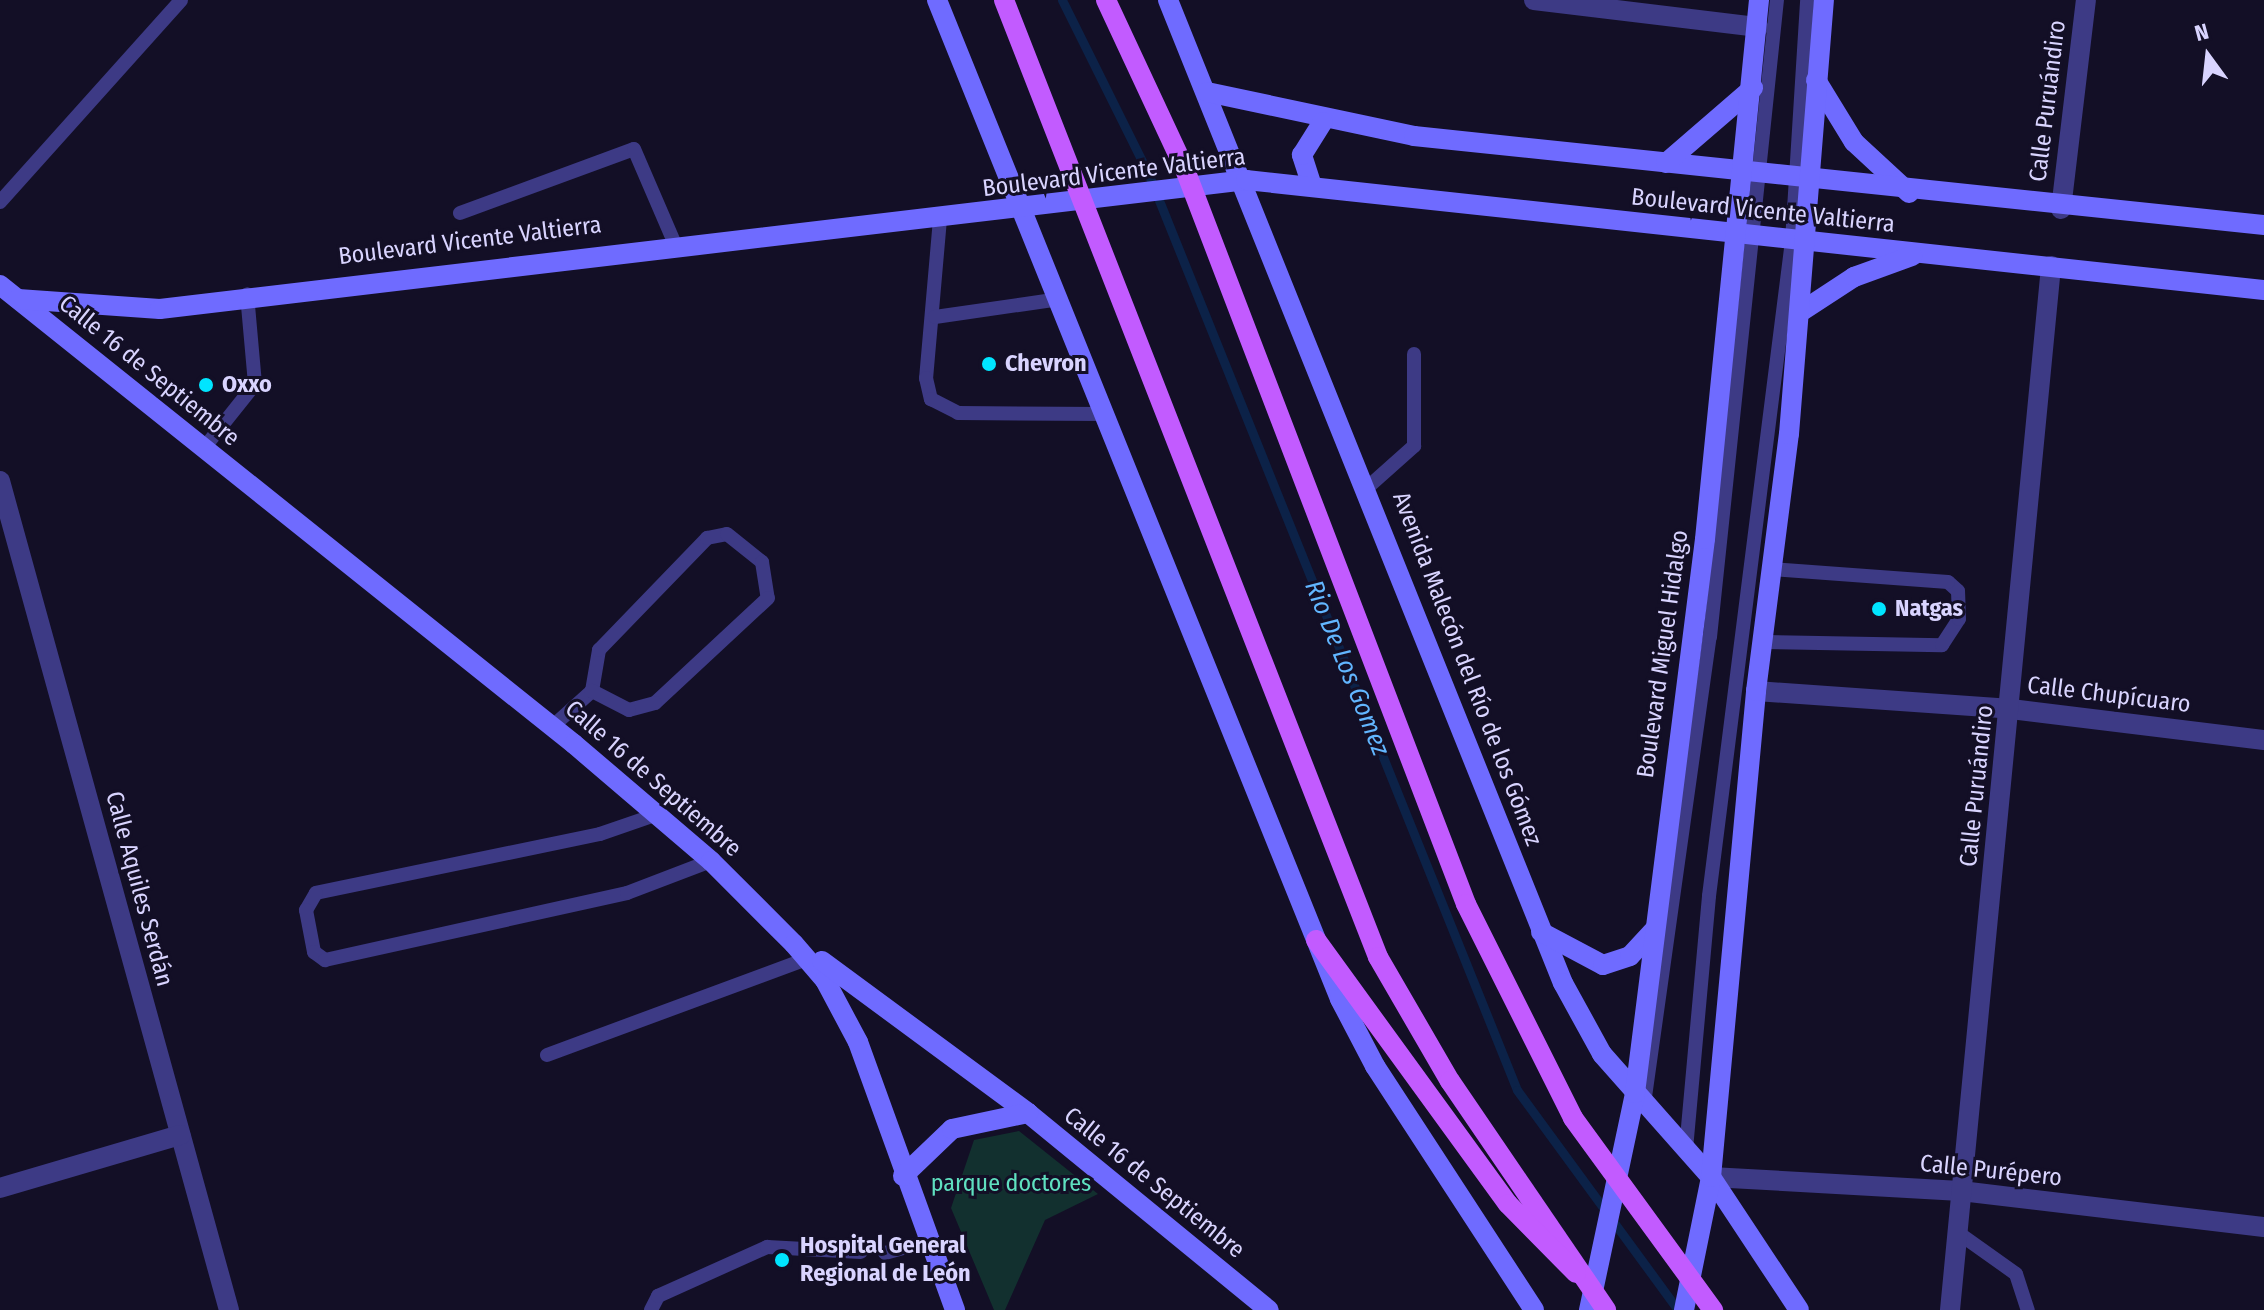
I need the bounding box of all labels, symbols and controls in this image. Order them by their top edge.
north arrow [2168,16,2248,96]
text: N [2192,18,2212,47]
street label: Calle Puruándiro [2024,19,2072,183]
street label: Boulevard Vicente Valtierra [981,143,1247,203]
street label: Boulevard Vicente Valtierra [1630,183,1896,239]
street label: Boulevard Vicente Valtierra [337,211,603,271]
street label: Calle 16 de Septiembre [53,289,245,453]
place label: Chevron [1005,350,1087,378]
marker: Chevron [980,355,998,373]
place label: Oxxo [222,371,272,399]
marker: Oxxo [197,376,215,394]
street label: Avenida Malecón del Río de los Gómez [1386,488,1548,850]
street label: Boulevard Miguel Hidalgo [1631,528,1695,780]
water label: Rio De Los Gomez [1298,576,1396,760]
place label: Natgas [1895,595,1963,623]
marker: Natgas [1870,600,1888,618]
street label: Calle Chupícuaro [2026,671,2192,719]
street label: Calle 16 de Septiembre [559,695,747,863]
street label: Calle Puruándiro [1954,704,2000,868]
street label: Calle Aquiles Serdán [99,789,179,989]
street label: Calle 16 de Septiembre [1058,1101,1250,1265]
street label: Calle Purépero [1919,1149,2063,1193]
park label: parque doctores [931,1170,1091,1198]
place label: Hospital General Regional de León [800,1232,971,1288]
marker: Hospital General Regional de León [771,1249,793,1271]

